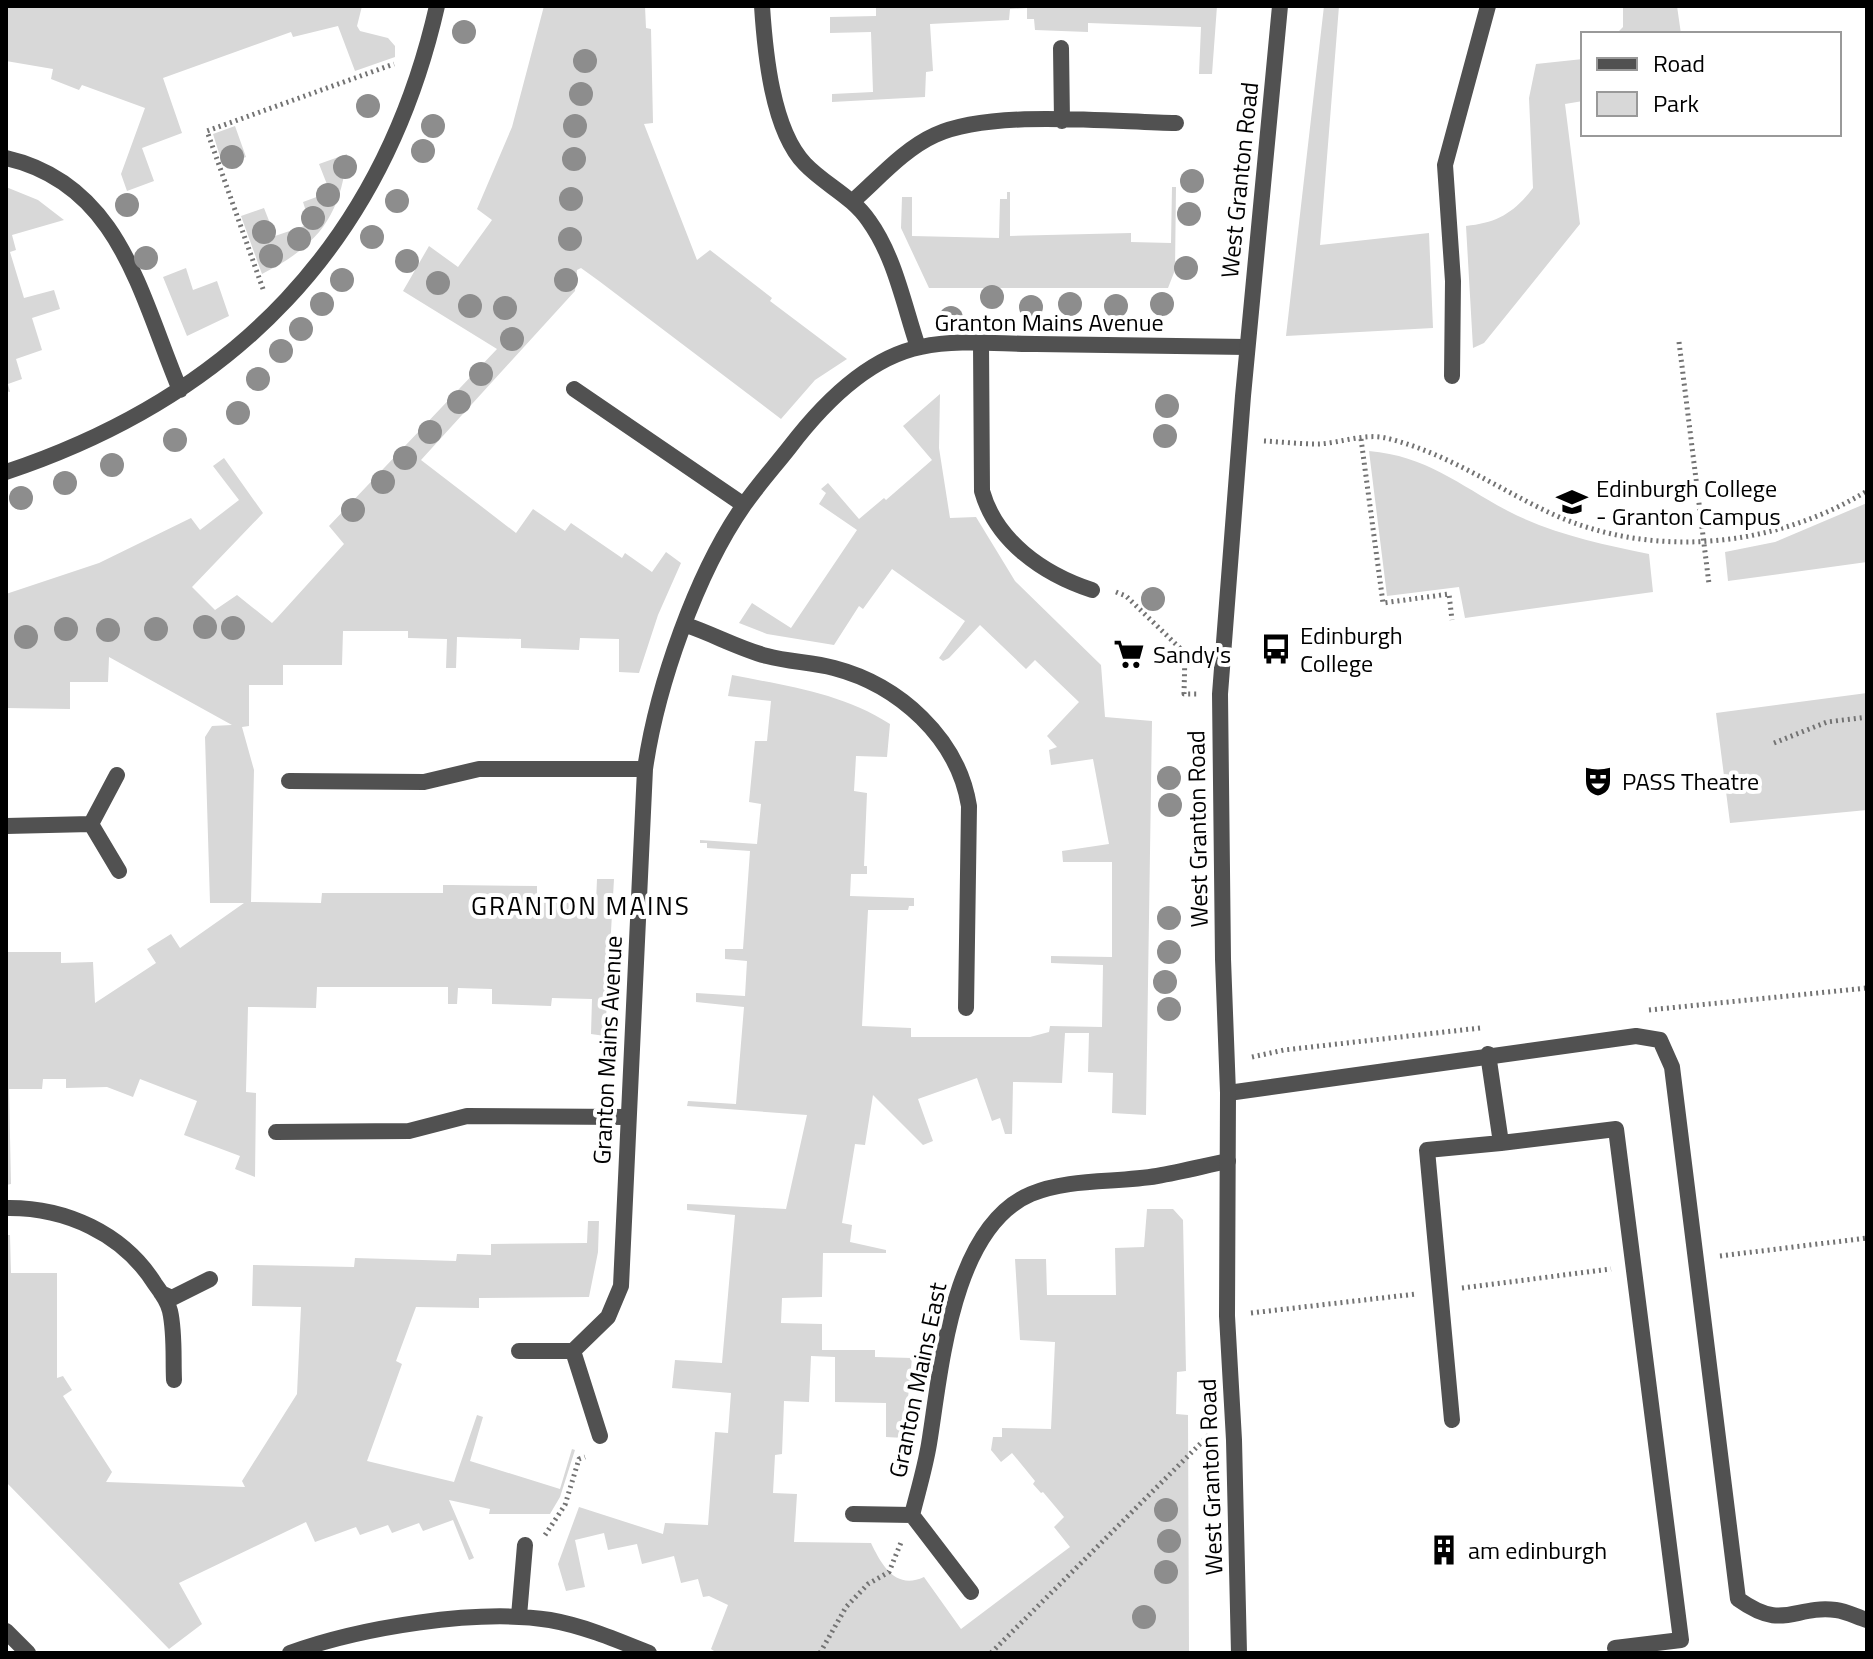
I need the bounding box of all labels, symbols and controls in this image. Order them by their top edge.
legend [1581,32,1841,136]
text: Road [1653,45,1705,81]
street label: West Granton Road [1211,80,1267,280]
text: Park [1653,85,1699,121]
street label: Granton Mains Avenue [934,304,1164,340]
place label: Edinburgh College - Granton Campus [1596,470,1781,534]
school or university icon: Edinburgh College - Granton Campus [1555,485,1589,519]
place label: Edinburgh College [1300,617,1403,681]
bus stop icon: Edinburgh College [1259,632,1293,666]
place label: Sandy's [1153,636,1231,672]
supermarket icon: Sandy's [1112,637,1146,671]
street label: West Granton Road [1177,730,1217,928]
place label: PASS Theatre [1622,763,1759,799]
theatre icon: PASS Theatre [1581,764,1615,798]
district label: GRANTON MAINS [471,886,691,925]
street label: Granton Mains Avenue [583,935,631,1165]
street label: Granton Mains East [879,1278,955,1481]
street label: West Granton Road [1189,1378,1231,1576]
place label: am edinburgh [1468,1532,1607,1568]
building icon: am edinburgh [1427,1533,1461,1567]

